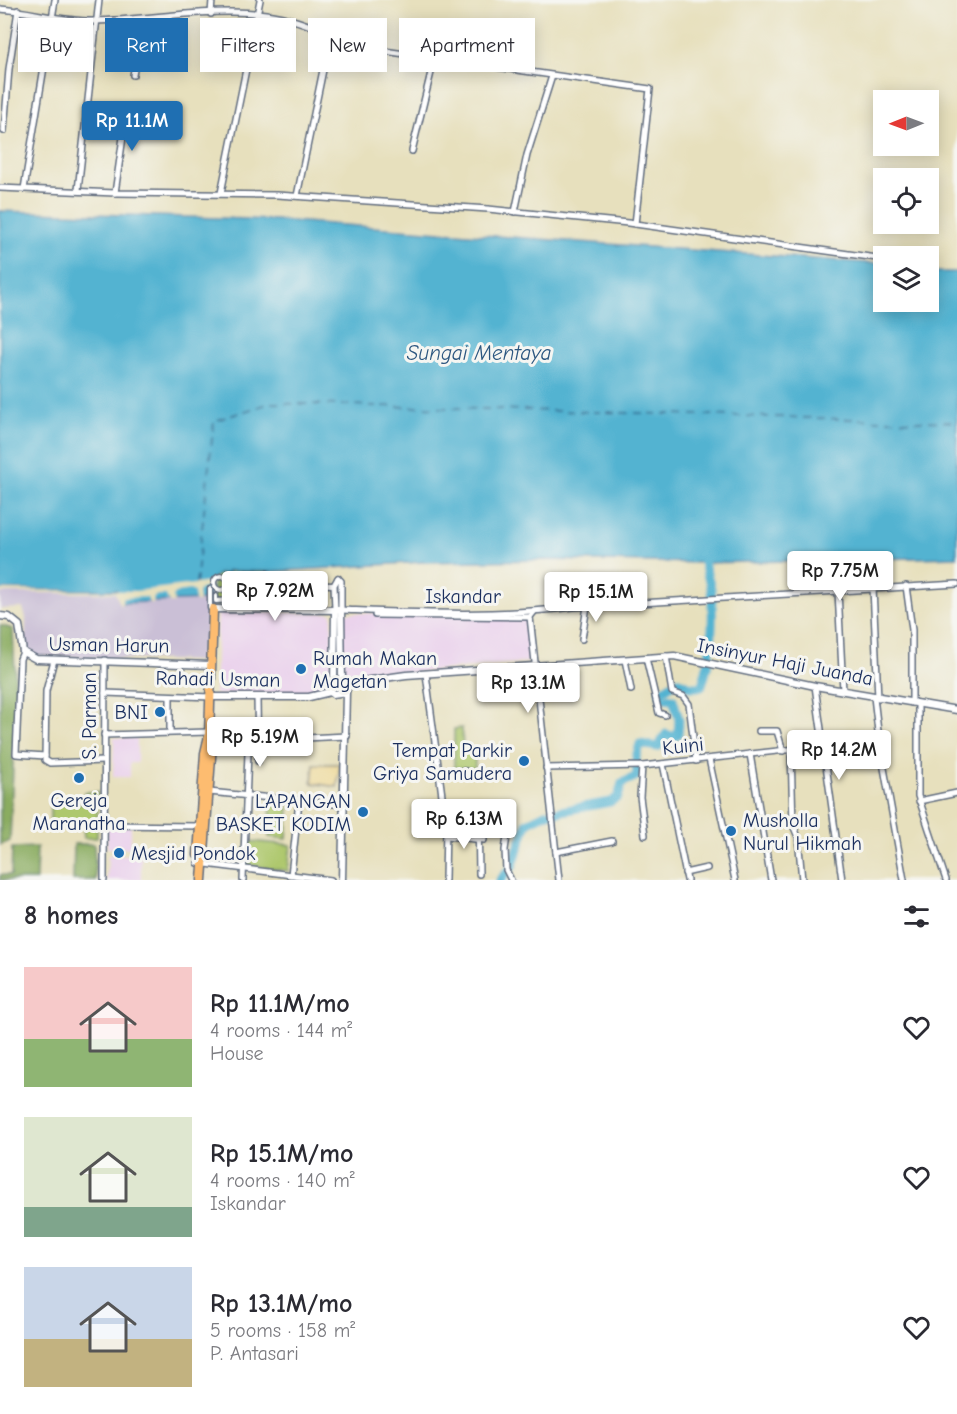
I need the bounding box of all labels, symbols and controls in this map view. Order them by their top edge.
chip: Buy [18,18,93,72]
chip: Rent [105,18,188,72]
chip: Filters [200,18,296,72]
chip: New [308,18,387,72]
chip: Apartment [399,18,535,72]
north arrow [873,90,939,156]
map controls [873,90,939,312]
pin: Rp 11.1M [70,101,194,152]
text: Rp 11.1M [96,109,168,132]
button: locate [873,168,939,234]
button: layers [873,246,939,312]
water label: Sungai Mentaya [407,341,552,365]
pin: Rp 7.75M [778,551,902,602]
text: Rp 7.75M [801,559,879,582]
pin: Rp 7.92M [213,571,337,622]
pin: Rp 15.1M [534,572,658,623]
text: Rp 7.92M [236,579,314,602]
text: Rp 15.1M [558,580,634,603]
street label: Iskandar [425,585,501,608]
street label: Usman Harun [48,632,170,658]
street label: Insinyur Haji Juanda [695,634,875,690]
place label: Rumah Makan Magetan [313,647,437,693]
marker: Rumah Makan Magetan [294,662,308,676]
pin: Rp 13.1M [466,663,590,714]
street label: Rahadi Usman [155,666,281,692]
text: Rp 13.1M [491,671,565,694]
street label: S. Parman [78,672,101,760]
place label: BNI [115,701,148,724]
marker: BNI [153,705,167,719]
pin: Rp 5.19M [198,717,322,768]
text: Rp 5.19M [221,725,299,748]
pin: Rp 14.2M [777,730,901,781]
street label: Kuini [661,732,705,760]
text: Rp 14.2M [801,738,877,761]
place label: Tempat Parkir Griya Samudera [373,739,512,785]
marker: Tempat Parkir Griya Samudera [517,754,531,768]
marker: Gereja Maranatha [72,771,86,785]
place label: Gereja Maranatha [32,789,126,835]
place label: LAPANGAN BASKET KODIM [216,790,351,836]
pin: Rp 6.13M [402,799,526,850]
marker: LAPANGAN BASKET KODIM [356,805,370,819]
text: Rp 6.13M [425,807,503,830]
place label: Musholla Nurul Hikmah [743,809,862,855]
marker: Musholla Nurul Hikmah [724,824,738,838]
place label: Mesjid Pondok [131,842,256,865]
marker: Mesjid Pondok [112,846,126,860]
icon: filters [900,900,933,933]
text: 8 homes [24,901,118,931]
text: Rp 11.1M/mo [210,989,350,1019]
icon: home [72,991,144,1063]
icon: heart [900,1011,933,1044]
text: 4 rooms · 144 m² [210,1019,352,1042]
text: House [210,1042,264,1065]
text: Rp 15.1M/mo [210,1139,353,1169]
icon: home [72,1141,144,1213]
icon: heart [900,1161,933,1194]
text: 4 rooms · 140 m² [210,1169,355,1192]
text: Iskandar [210,1192,286,1215]
text: Rp 13.1M/mo [210,1289,352,1319]
icon: home [72,1291,144,1363]
icon: heart [900,1311,933,1344]
text: 5 rooms · 158 m² [210,1319,355,1342]
text: P. Antasari [210,1342,299,1365]

